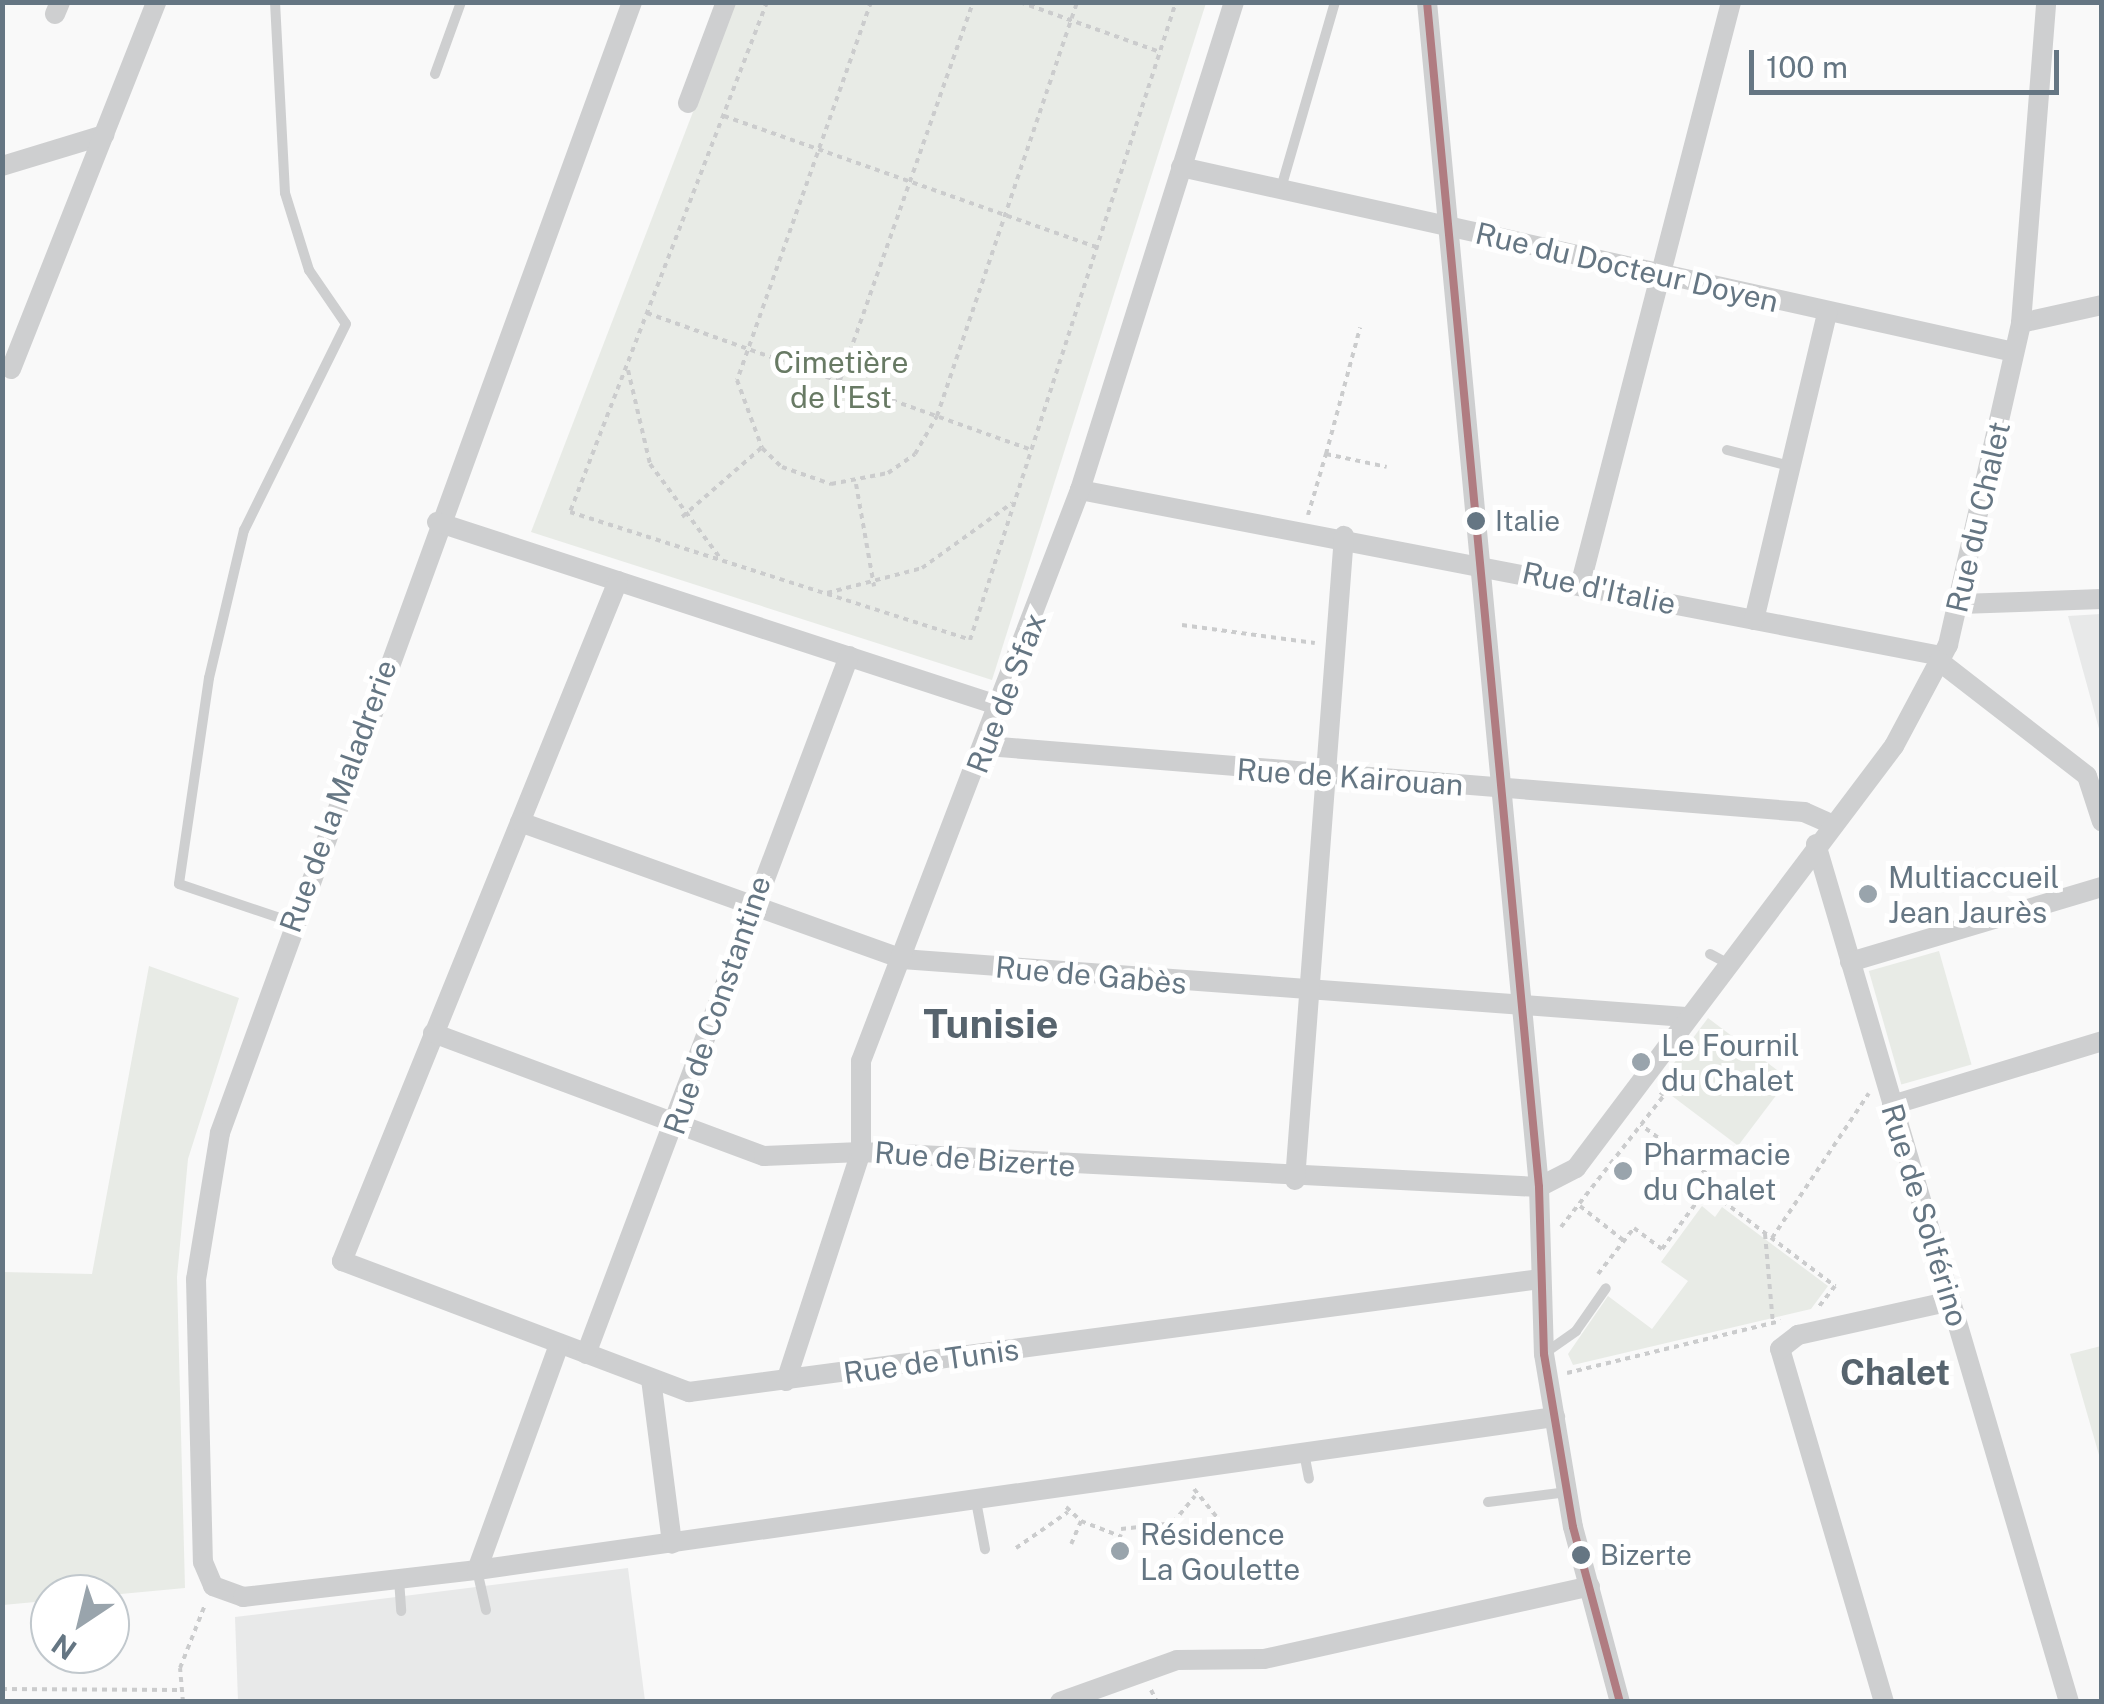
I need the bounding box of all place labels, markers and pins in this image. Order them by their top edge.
place label: Italie [1495,504,1560,538]
marker: Italie [1466,511,1486,531]
place label: Multiaccueil Jean Jaurès [1888,859,2059,930]
marker: Multiaccueil Jean Jaurès [1857,883,1879,905]
place label: Le Fournil du Chalet [1661,1027,1800,1098]
marker: Le Fournil du Chalet [1630,1051,1652,1073]
place label: Pharmacie du Chalet [1643,1136,1791,1206]
marker: Pharmacie du Chalet [1612,1160,1634,1182]
place label: Résidence La Goulette [1140,1516,1300,1586]
place label: Bizerte [1600,1538,1692,1572]
marker: Résidence La Goulette [1109,1540,1131,1562]
marker: Bizerte [1571,1545,1591,1565]

